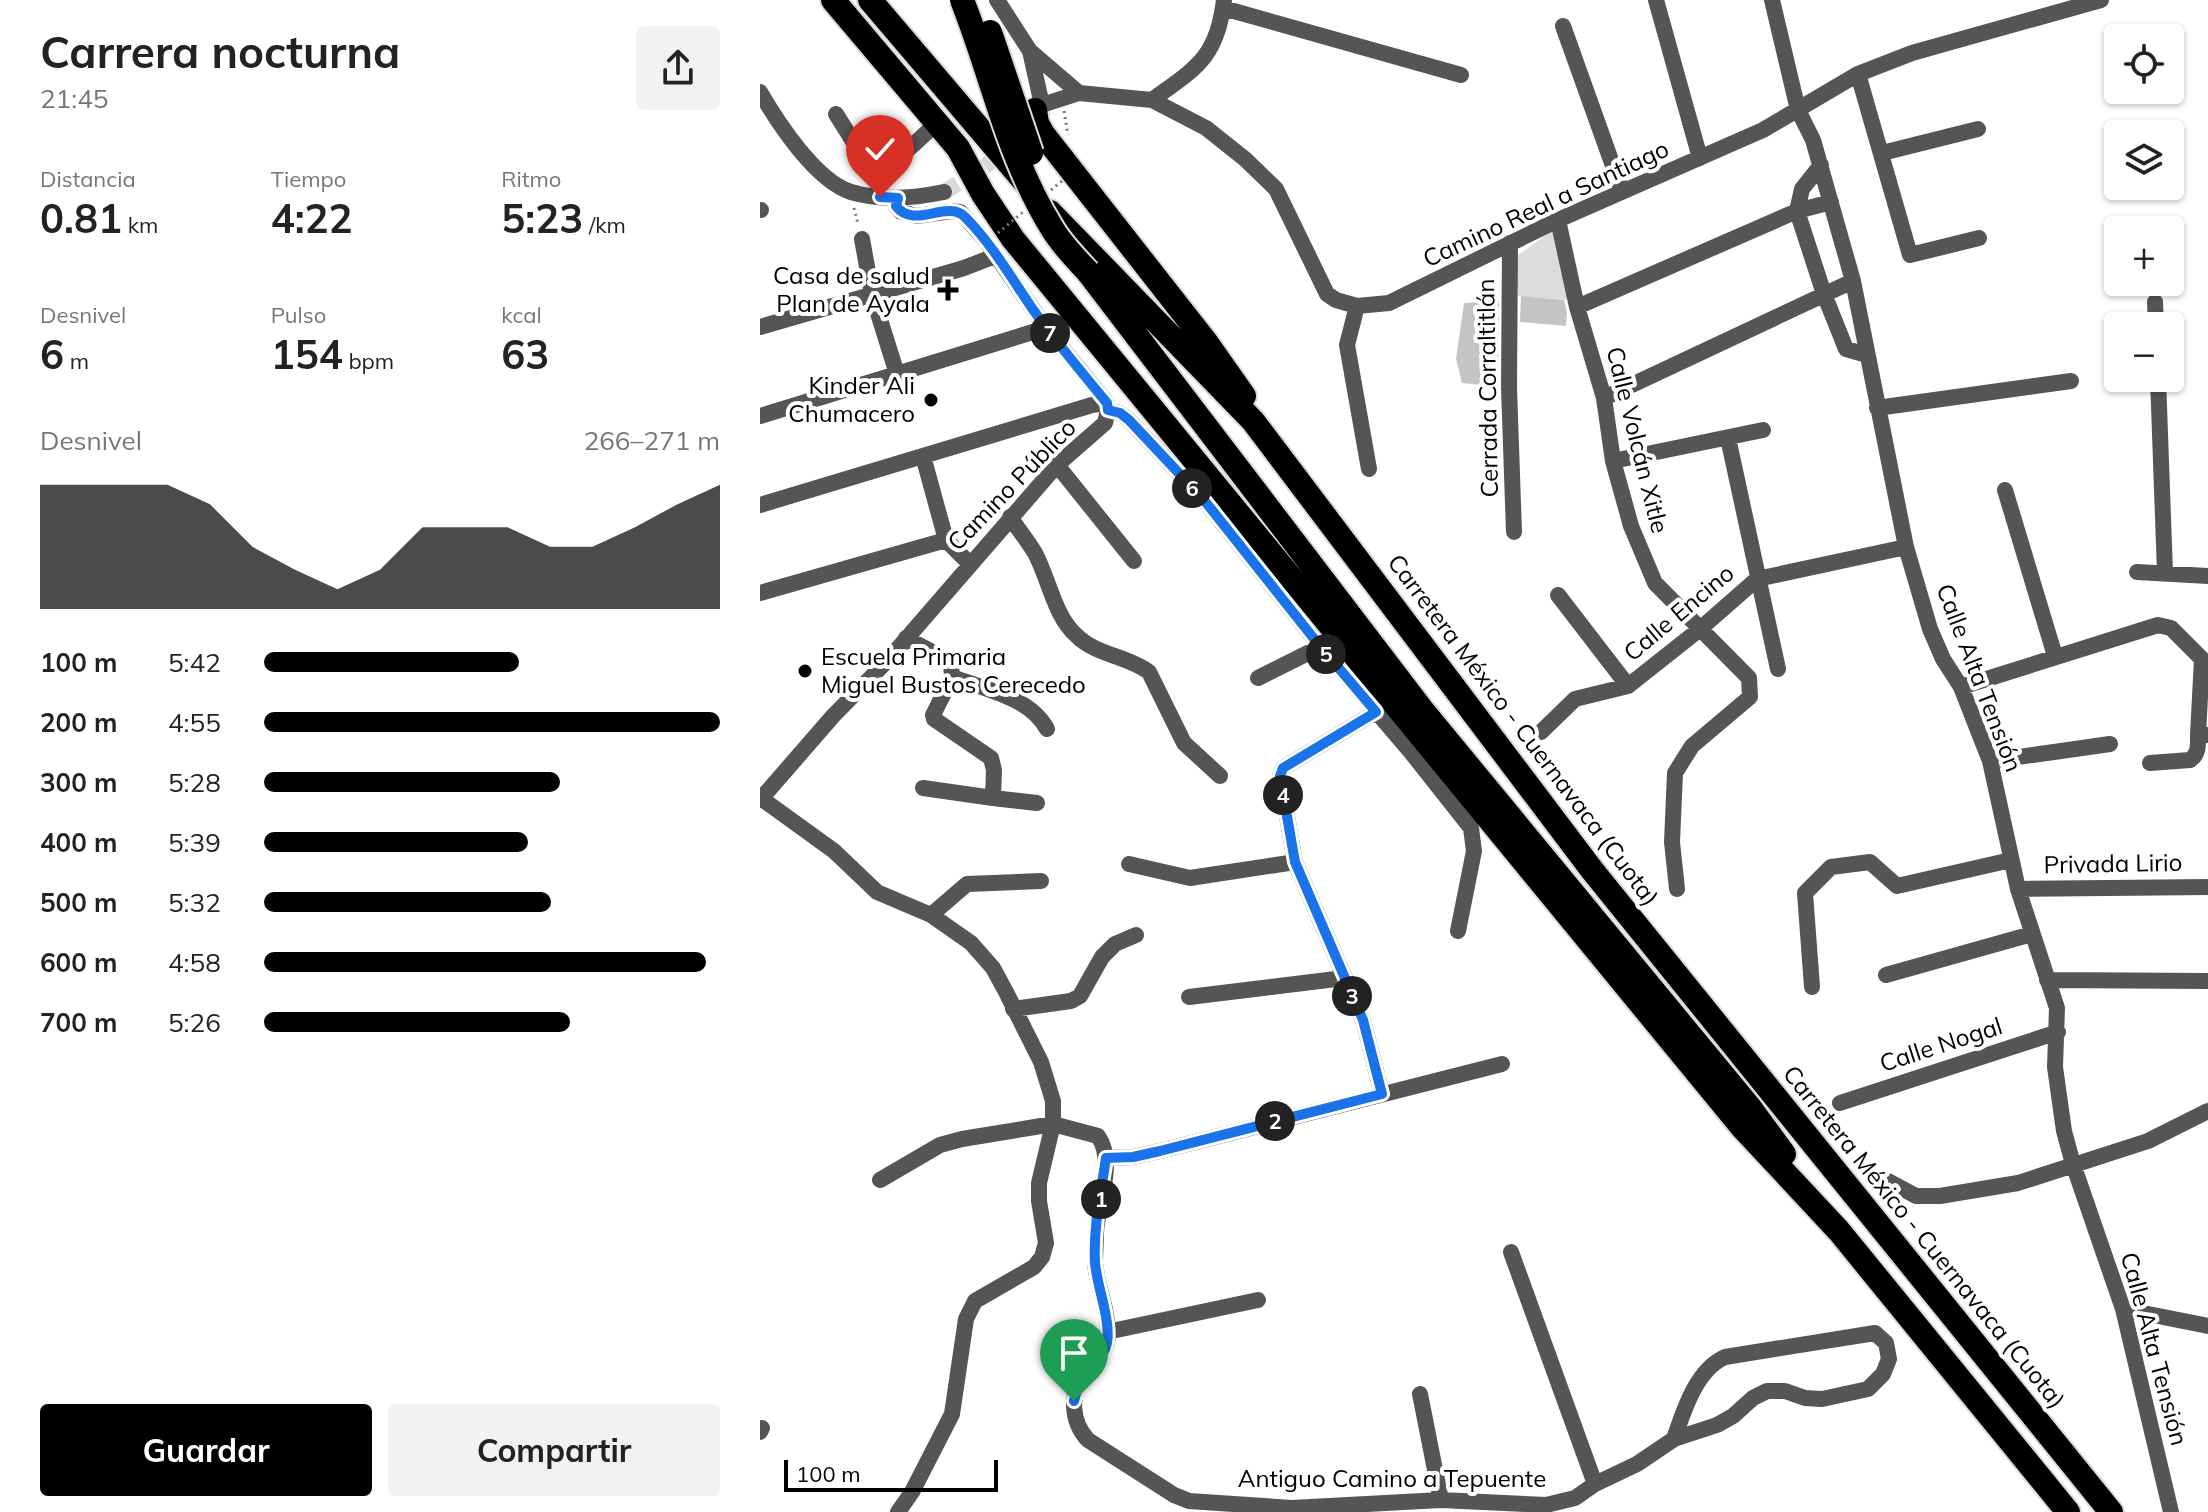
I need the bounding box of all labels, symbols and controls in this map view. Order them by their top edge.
text: Carrera nocturna [40,24,400,79]
map controls [2104,24,2184,392]
button: locate [2104,24,2184,104]
button: share [636,26,720,110]
text: 21:45 [40,82,108,115]
pin [846,115,914,197]
button: layers [2104,120,2184,200]
icon: check [858,127,902,171]
street label: Camino Real a Santiago [1418,133,1673,273]
text: Distancia [40,165,136,193]
text: Tiempo [271,165,346,193]
text: Ritmo [501,165,561,193]
text: 0.81 [40,193,122,243]
text: 4:22 [271,193,353,243]
text: 5:23 [501,193,583,243]
text: km [122,211,158,239]
text: /km [583,211,626,239]
button: + [2104,216,2184,296]
place label: Casa de salud Plan de Ayala [773,260,930,318]
street label: Cerrada Corraltitlán [1470,278,1504,498]
marker: Casa de salud Plan de Ayala [937,279,959,301]
text: Desnivel [40,301,126,329]
text: Pulso [271,301,326,329]
text: kcal [501,301,542,329]
button: − [2104,312,2184,392]
pin: 7 [1030,313,1070,353]
text: 7 [1043,319,1057,347]
text: 6 [40,329,64,379]
text: 154 [271,329,343,379]
text: 63 [501,329,549,379]
street label: Calle Volcán Xitle [1600,343,1676,536]
text: m [64,347,89,375]
text: bpm [343,347,394,375]
place label: Kinder Ali Chumacero [788,370,915,428]
marker: Kinder Ali Chumacero [922,391,940,409]
street label: Camino Público [941,412,1082,556]
text: Desnivel [40,424,142,457]
text: 266–271 m [584,424,720,457]
pin: 6 [1172,468,1212,508]
text: 6 [1185,474,1199,502]
street label: Carretera México - Cuernavaca (Cuota) [1382,548,1666,911]
street label: Calle Encino [1617,557,1740,667]
street label: Calle Alta Tensión [1930,579,2030,776]
pin: 5 [1306,634,1346,674]
text: 5 [1319,640,1333,668]
place label: Escuela Primaria Miguel Bustos Cerecedo [821,641,1086,699]
text: 100 m [40,646,117,679]
text: 5:42 [168,646,221,679]
marker: Escuela Primaria Miguel Bustos Cerecedo [796,662,814,680]
text: 200 m [40,706,117,739]
text: 4:55 [168,706,221,739]
text: 300 m [40,766,117,799]
text: 5:28 [168,766,221,799]
pin: 4 [1263,775,1303,815]
text: 4 [1276,781,1290,809]
text: 400 m [40,826,117,859]
text: 5:39 [168,826,221,859]
street label: Privada Lirio [2043,847,2183,879]
text: 500 m [40,886,117,919]
text: 5:32 [168,886,221,919]
text: 600 m [40,946,117,979]
text: 4:58 [168,946,221,979]
pin: 3 [1332,976,1372,1016]
text: 3 [1345,982,1359,1010]
text: 700 m [40,1006,117,1039]
text: 5:26 [168,1006,221,1039]
street label: Calle Nogal [1875,1010,2006,1078]
street label: Carretera México - Cuernavaca (Cuota) [1777,1059,2073,1414]
pin: 2 [1255,1101,1295,1141]
text: 2 [1268,1107,1282,1135]
pin: 1 [1081,1179,1121,1219]
text: 1 [1094,1185,1108,1213]
street label: Calle Alta Tensión [2115,1249,2195,1449]
pin [1040,1319,1108,1401]
icon: arrive [1052,1331,1096,1375]
button: Guardar [40,1404,372,1496]
button: Compartir [388,1404,720,1496]
scale bar [784,1456,998,1492]
text: 100 m [796,1460,861,1488]
street label: Antiguo Camino a Tepuente [1238,1463,1546,1493]

